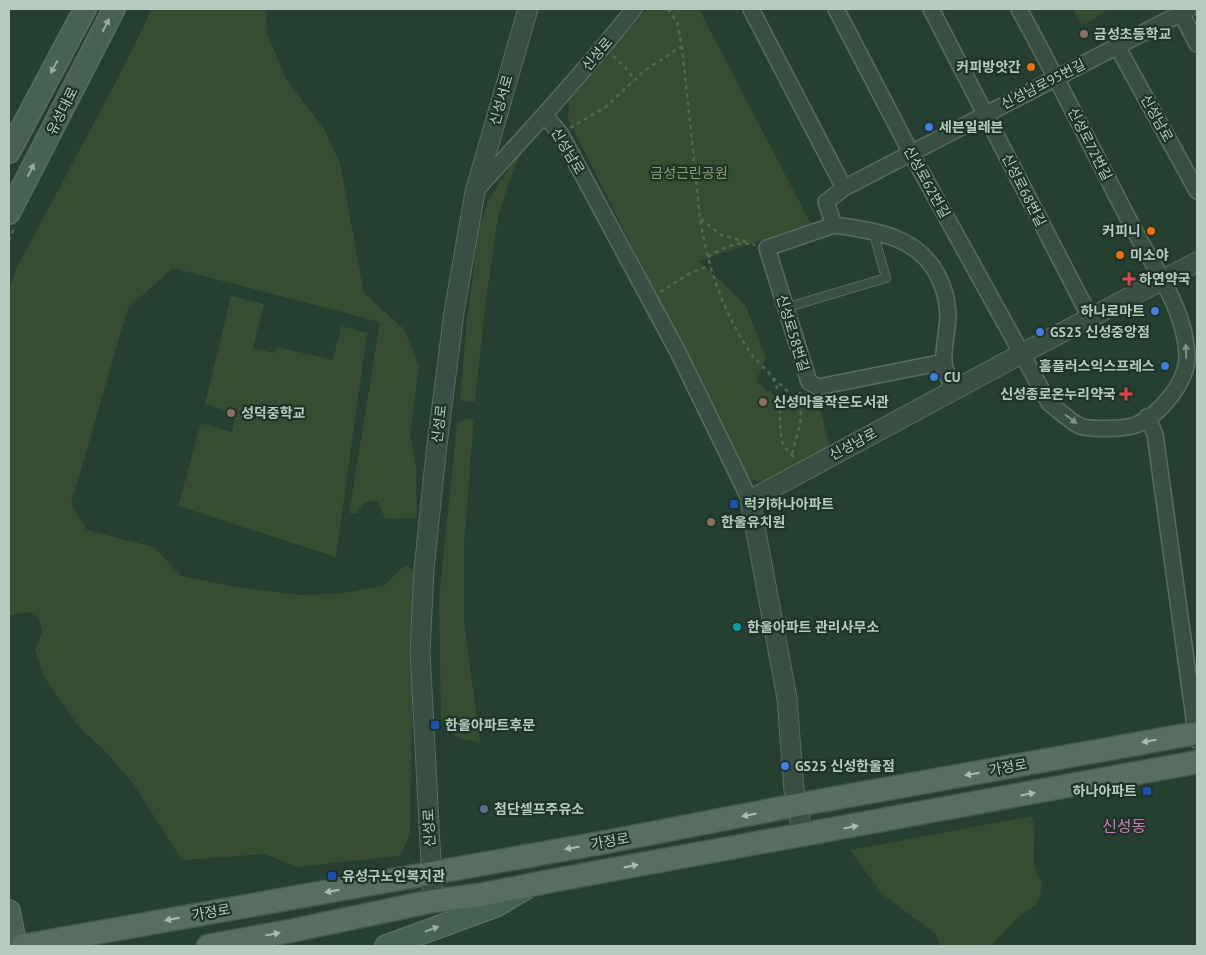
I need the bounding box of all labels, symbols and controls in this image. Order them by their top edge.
one-way arrow [102,18,110,32]
place label: 금성초등학교 [1094,25,1171,43]
marker: 금성초등학교 [1078,28,1090,40]
street label: 신성로 [578,33,616,75]
street label: 신성남로95번길 [998,55,1088,113]
place label: 커피방앗간 [957,58,1021,76]
one-way arrow [50,60,58,74]
marker: 커피방앗간 [1025,61,1037,73]
street label: 신성서로 [485,73,517,127]
street label: 유성대로 [42,84,82,138]
street label: 신성남로 [1137,91,1177,145]
street label: 신성로72번길 [1064,104,1116,184]
place label: 세븐일레븐 [939,118,1004,136]
marker: 세븐일레븐 [923,121,935,133]
street label: 신성남로 [547,124,589,178]
street label: 신성로62번길 [900,143,954,221]
street label: 신성로68번길 [998,150,1050,230]
one-way arrow [27,162,35,177]
park label: 금성근린공원 [650,164,728,182]
place label: 커피니 [1102,222,1141,240]
marker: 커피니 [1145,225,1157,237]
place label: 미소야 [1130,246,1169,264]
marker: 미소야 [1114,249,1126,261]
place label: 하연약국 [1139,270,1191,288]
marker: 하연약국 [1123,273,1135,285]
street label: 신성로58번길 [773,292,813,374]
place label: 하나로마트 [1081,302,1145,320]
marker: 하나로마트 [1149,305,1161,317]
place label: GS25 신성중앙점 [1050,323,1150,341]
marker: GS25 신성중앙점 [1034,326,1046,338]
one-way arrow [1182,343,1190,359]
place label: 홈플러스익스프레스 [1039,357,1155,375]
marker: 홈플러스익스프레스 [1159,360,1171,372]
place label: CU [944,368,961,386]
marker: CU [928,371,940,383]
place label: 신성종로온누리약국 [1000,385,1116,403]
marker: 신성종로온누리약국 [1120,388,1132,400]
place label: 신성마을작은도서관 [773,393,889,411]
marker: 신성마을작은도서관 [757,396,769,408]
place label: 성덕중학교 [241,404,306,422]
street label: 신성로 [428,404,450,444]
marker: 성덕중학교 [225,407,237,419]
one-way arrow [1064,414,1078,424]
street label: 신성남로 [826,424,880,464]
place label: 럭키하나아파트 [744,495,834,513]
marker: 럭키하나아파트 [728,498,740,510]
place label: 한울유치원 [721,513,785,531]
marker: 한울유치원 [705,516,717,528]
place label: 한울아파트 관리사무소 [747,618,879,636]
marker: 한울아파트 관리사무소 [731,621,743,633]
place label: 한울아파트후문 [445,716,535,734]
marker: 한울아파트후문 [429,719,441,731]
one-way arrow [1141,738,1157,746]
street label: 가정로 [987,755,1029,779]
place label: GS25 신성한울점 [795,757,895,775]
marker: GS25 신성한울점 [779,760,791,772]
one-way arrow [964,770,980,778]
place label: 하나아파트 [1073,782,1137,800]
marker: 하나아파트 [1141,785,1153,797]
one-way arrow [1020,789,1036,797]
place label: 첨단셀프주유소 [494,800,584,818]
marker: 첨단셀프주유소 [478,803,490,815]
street label: 신성로 [419,808,439,848]
one-way arrow [741,811,757,819]
district label: 신성동 [1102,816,1146,836]
one-way arrow [843,822,859,830]
street label: 가정로 [589,829,631,853]
one-way arrow [564,844,580,852]
one-way arrow [624,862,639,870]
place label: 유성구노인복지관 [342,867,445,885]
marker: 유성구노인복지관 [326,870,338,882]
one-way arrow [323,888,339,896]
street label: 가정로 [190,900,232,924]
one-way arrow [163,916,179,924]
one-way arrow [425,925,439,933]
one-way arrow [265,930,281,938]

